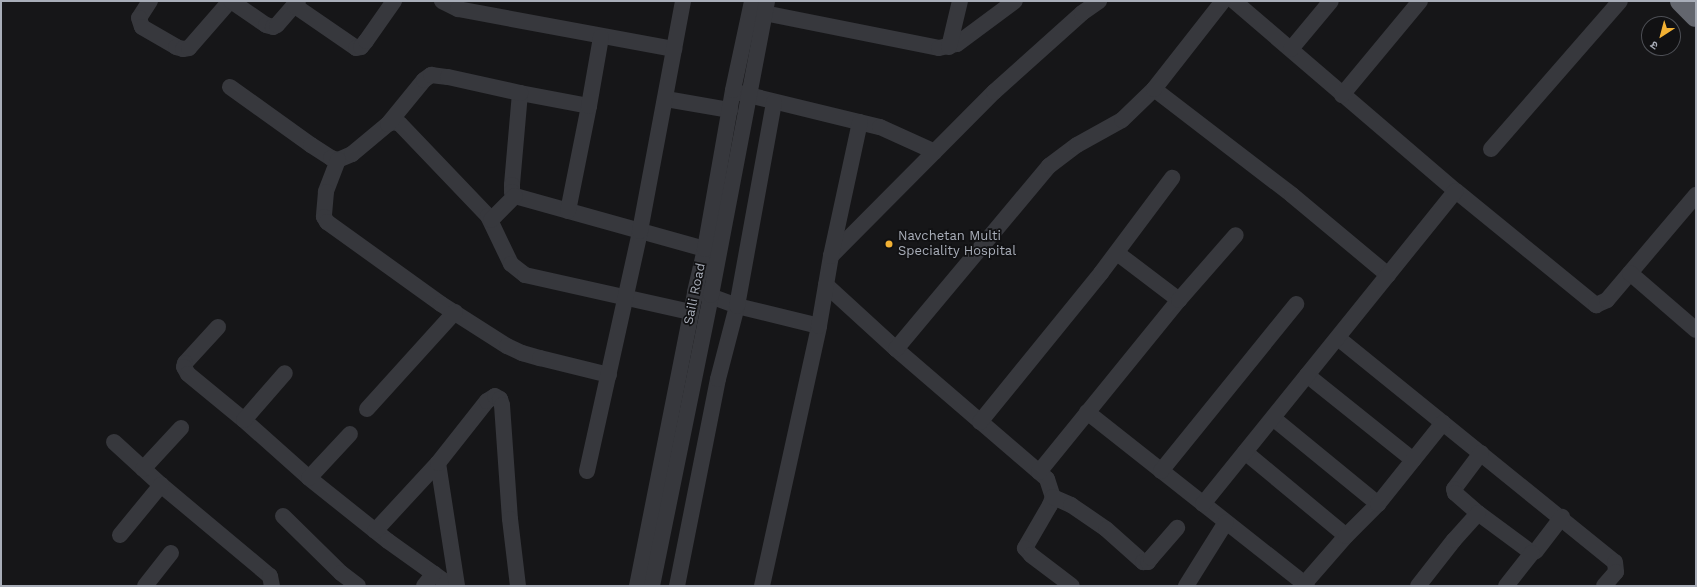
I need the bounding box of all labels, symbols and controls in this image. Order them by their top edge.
north arrow [1641,16,1681,56]
text: उ [1648,38,1661,52]
place label: Navchetan Multi Speciality Hospital [898,229,1017,260]
marker: Navchetan Multi Speciality Hospital [883,238,895,250]
street label: Saili Road [681,262,709,326]

